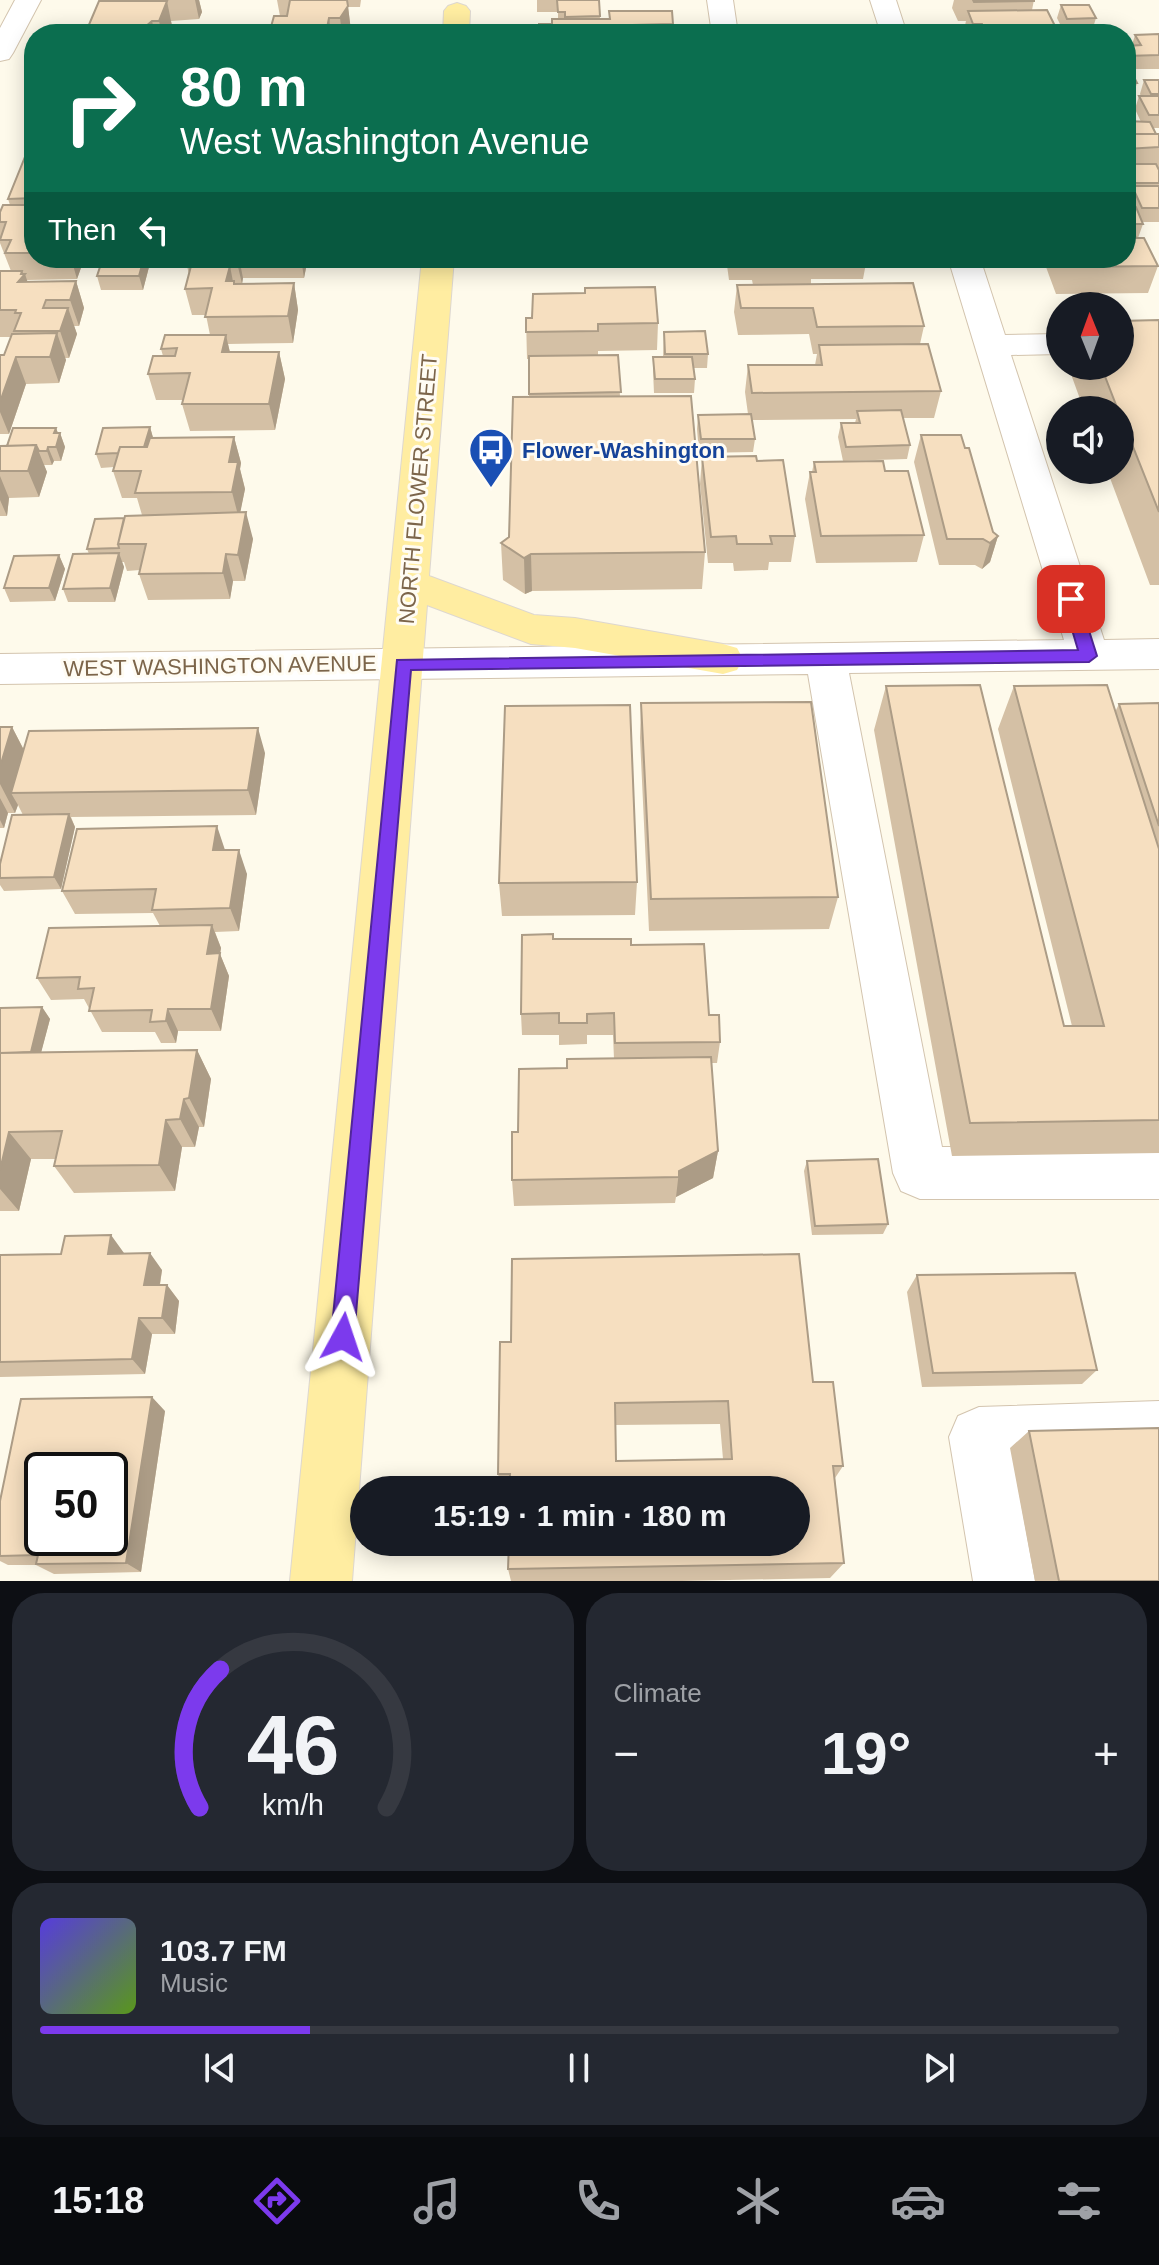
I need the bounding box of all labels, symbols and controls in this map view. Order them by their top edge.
text: 80 m [180,55,308,118]
icon: right [48,56,152,160]
text: West Washington Avenue [180,121,590,162]
icon: left [132,208,176,252]
text: Then [48,213,116,246]
north arrow [1046,292,1134,380]
map controls [1046,292,1134,484]
street label: NORTH FLOWER STREET [394,353,442,625]
button: sound [1046,396,1134,484]
bus stop icon: Flower-Washington [467,426,515,489]
place label: Flower-Washington [522,438,725,463]
pin [1037,565,1105,633]
icon: arrive [1049,577,1093,621]
street label: WEST WASHINGTON AVENUE [63,651,377,681]
position arrow [301,1295,385,1379]
speed limit sign: 50 [24,1452,128,1556]
text: 15:19 · 1 min · 180 m [433,1499,727,1532]
text: Climate [614,1678,702,1708]
text: 46 [246,1699,339,1792]
text: 19° [821,1720,912,1787]
text: − [614,1729,639,1778]
text: + [1093,1729,1119,1778]
text: km/h [262,1789,324,1821]
text: 103.7 FM [160,1934,287,1967]
text: Music [160,1968,228,1998]
icon: previous [198,2046,242,2090]
icon: pause [557,2046,601,2090]
icon: next [917,2046,961,2090]
icon: directions [249,2173,305,2229]
icon: music [409,2173,465,2229]
icon: phone [570,2173,626,2229]
icon: climate [730,2173,786,2229]
icon: car [890,2173,946,2229]
icon: filters [1051,2173,1107,2229]
text: 15:18 [52,2180,144,2221]

